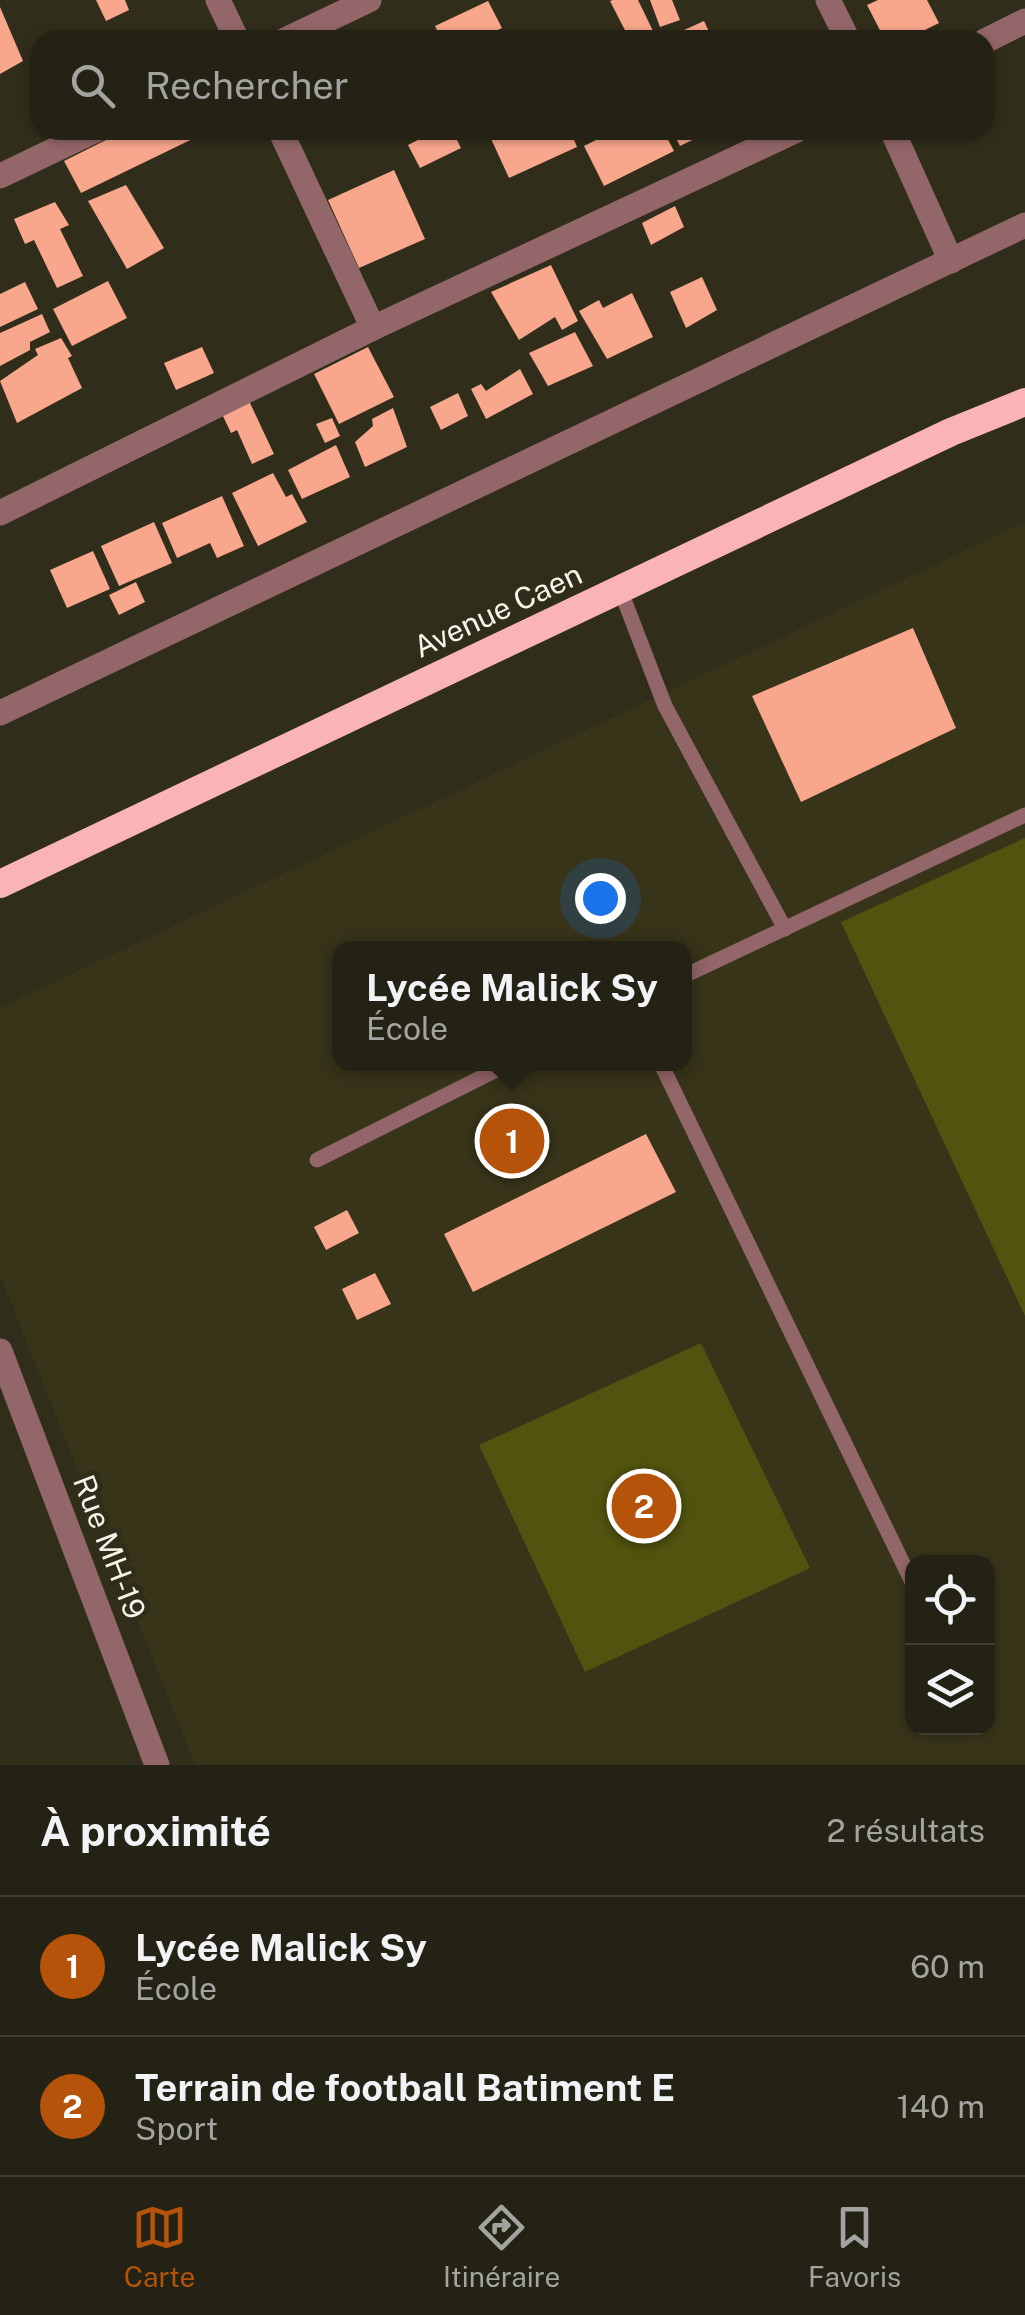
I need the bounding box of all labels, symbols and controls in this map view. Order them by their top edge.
search box [30,30,995,140]
icon: search [65,58,120,113]
text: Rechercher [145,63,349,108]
street label: Avenue Caen [408,555,587,665]
your location [575,873,626,924]
popup [332,941,692,1071]
text: Lycée Malick Sy [366,965,658,1010]
text: École [366,1010,448,1047]
pin: 1 [480,1104,544,1178]
pin: 2 [612,1468,676,1544]
street label: Rue MH-19 [66,1470,154,1624]
map controls [905,1555,995,1735]
button: locate [905,1555,995,1645]
button: layers [905,1645,995,1735]
text: À proximité [40,1806,271,1855]
text: 2 résultats [826,1812,985,1849]
text: Lycée Malick Sy [135,1925,427,1970]
text: 1 [66,1948,79,1985]
text: 60 m [910,1948,985,1985]
text: École [135,1970,217,2007]
text: Terrain de football Batiment E [135,2065,675,2110]
text: 2 [62,2088,83,2125]
text: 140 m [897,2088,985,2125]
text: Sport [135,2110,218,2147]
tab: Carte [124,2200,195,2293]
tab: Itinéraire [443,2200,560,2293]
tab: Favoris [808,2200,901,2293]

